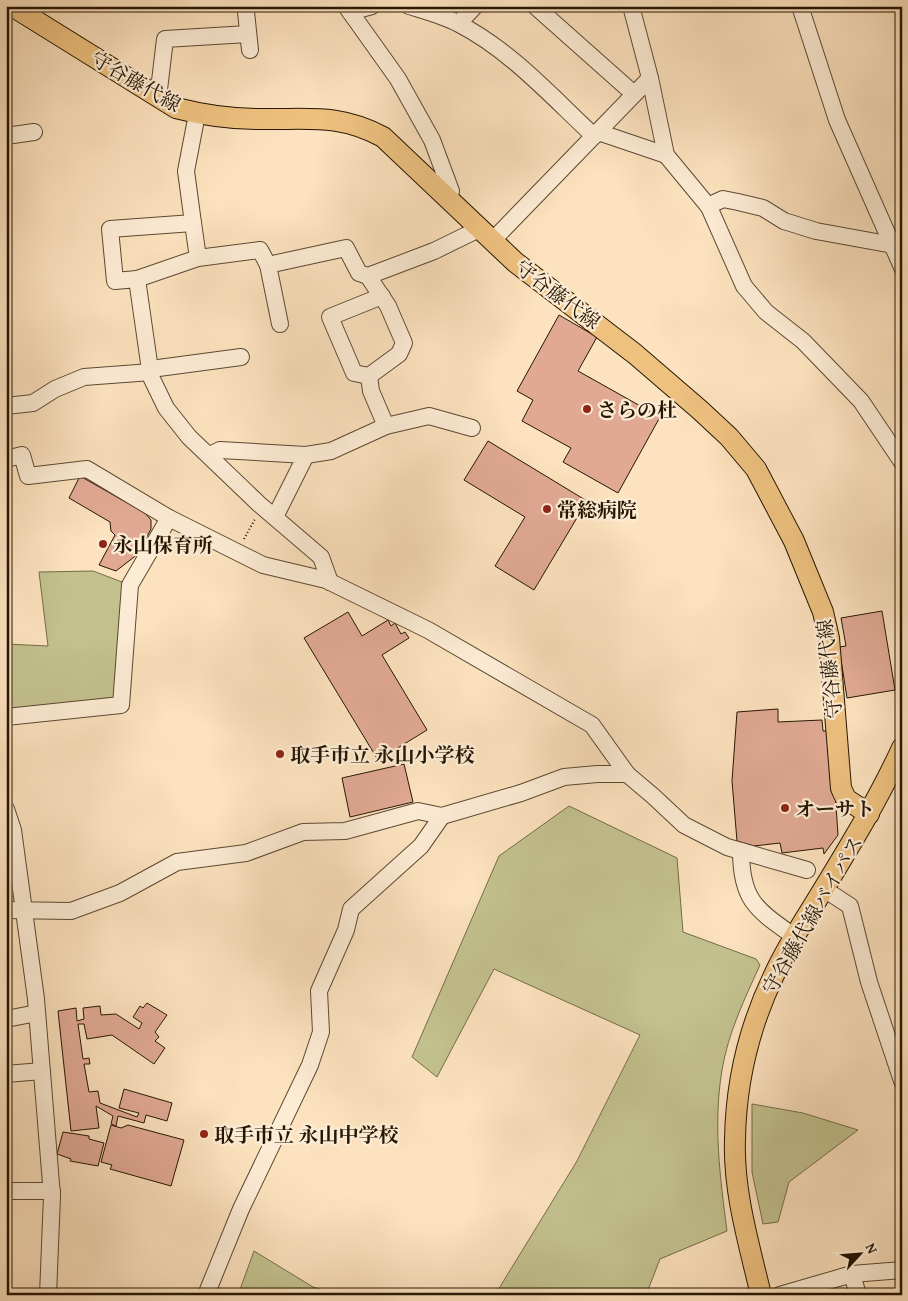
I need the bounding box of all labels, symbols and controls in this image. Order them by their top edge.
street label: 守谷藤代線 [85,43,187,119]
street label: 守谷藤代線 [509,252,607,336]
place label: さらの杜 [597,395,677,424]
marker: さらの杜 [581,403,593,415]
place label: 常総病院 [557,495,637,524]
marker: 常総病院 [541,503,553,515]
place label: 永山保育所 [113,530,213,559]
marker: 永山保育所 [97,538,109,550]
street label: 守谷藤代線 [809,618,849,720]
place label: 取手市立 永山小学校 [290,740,474,769]
marker: 取手市立 永山小学校 [274,748,286,760]
place label: オーサト [795,794,875,823]
marker: オーサト [779,802,791,814]
street label: 守谷藤代線バイパス [755,830,869,1000]
place label: 取手市立 永山中学校 [214,1120,398,1149]
marker: 取手市立 永山中学校 [198,1128,210,1140]
north arrow [836,1228,886,1278]
text: N [861,1240,883,1257]

